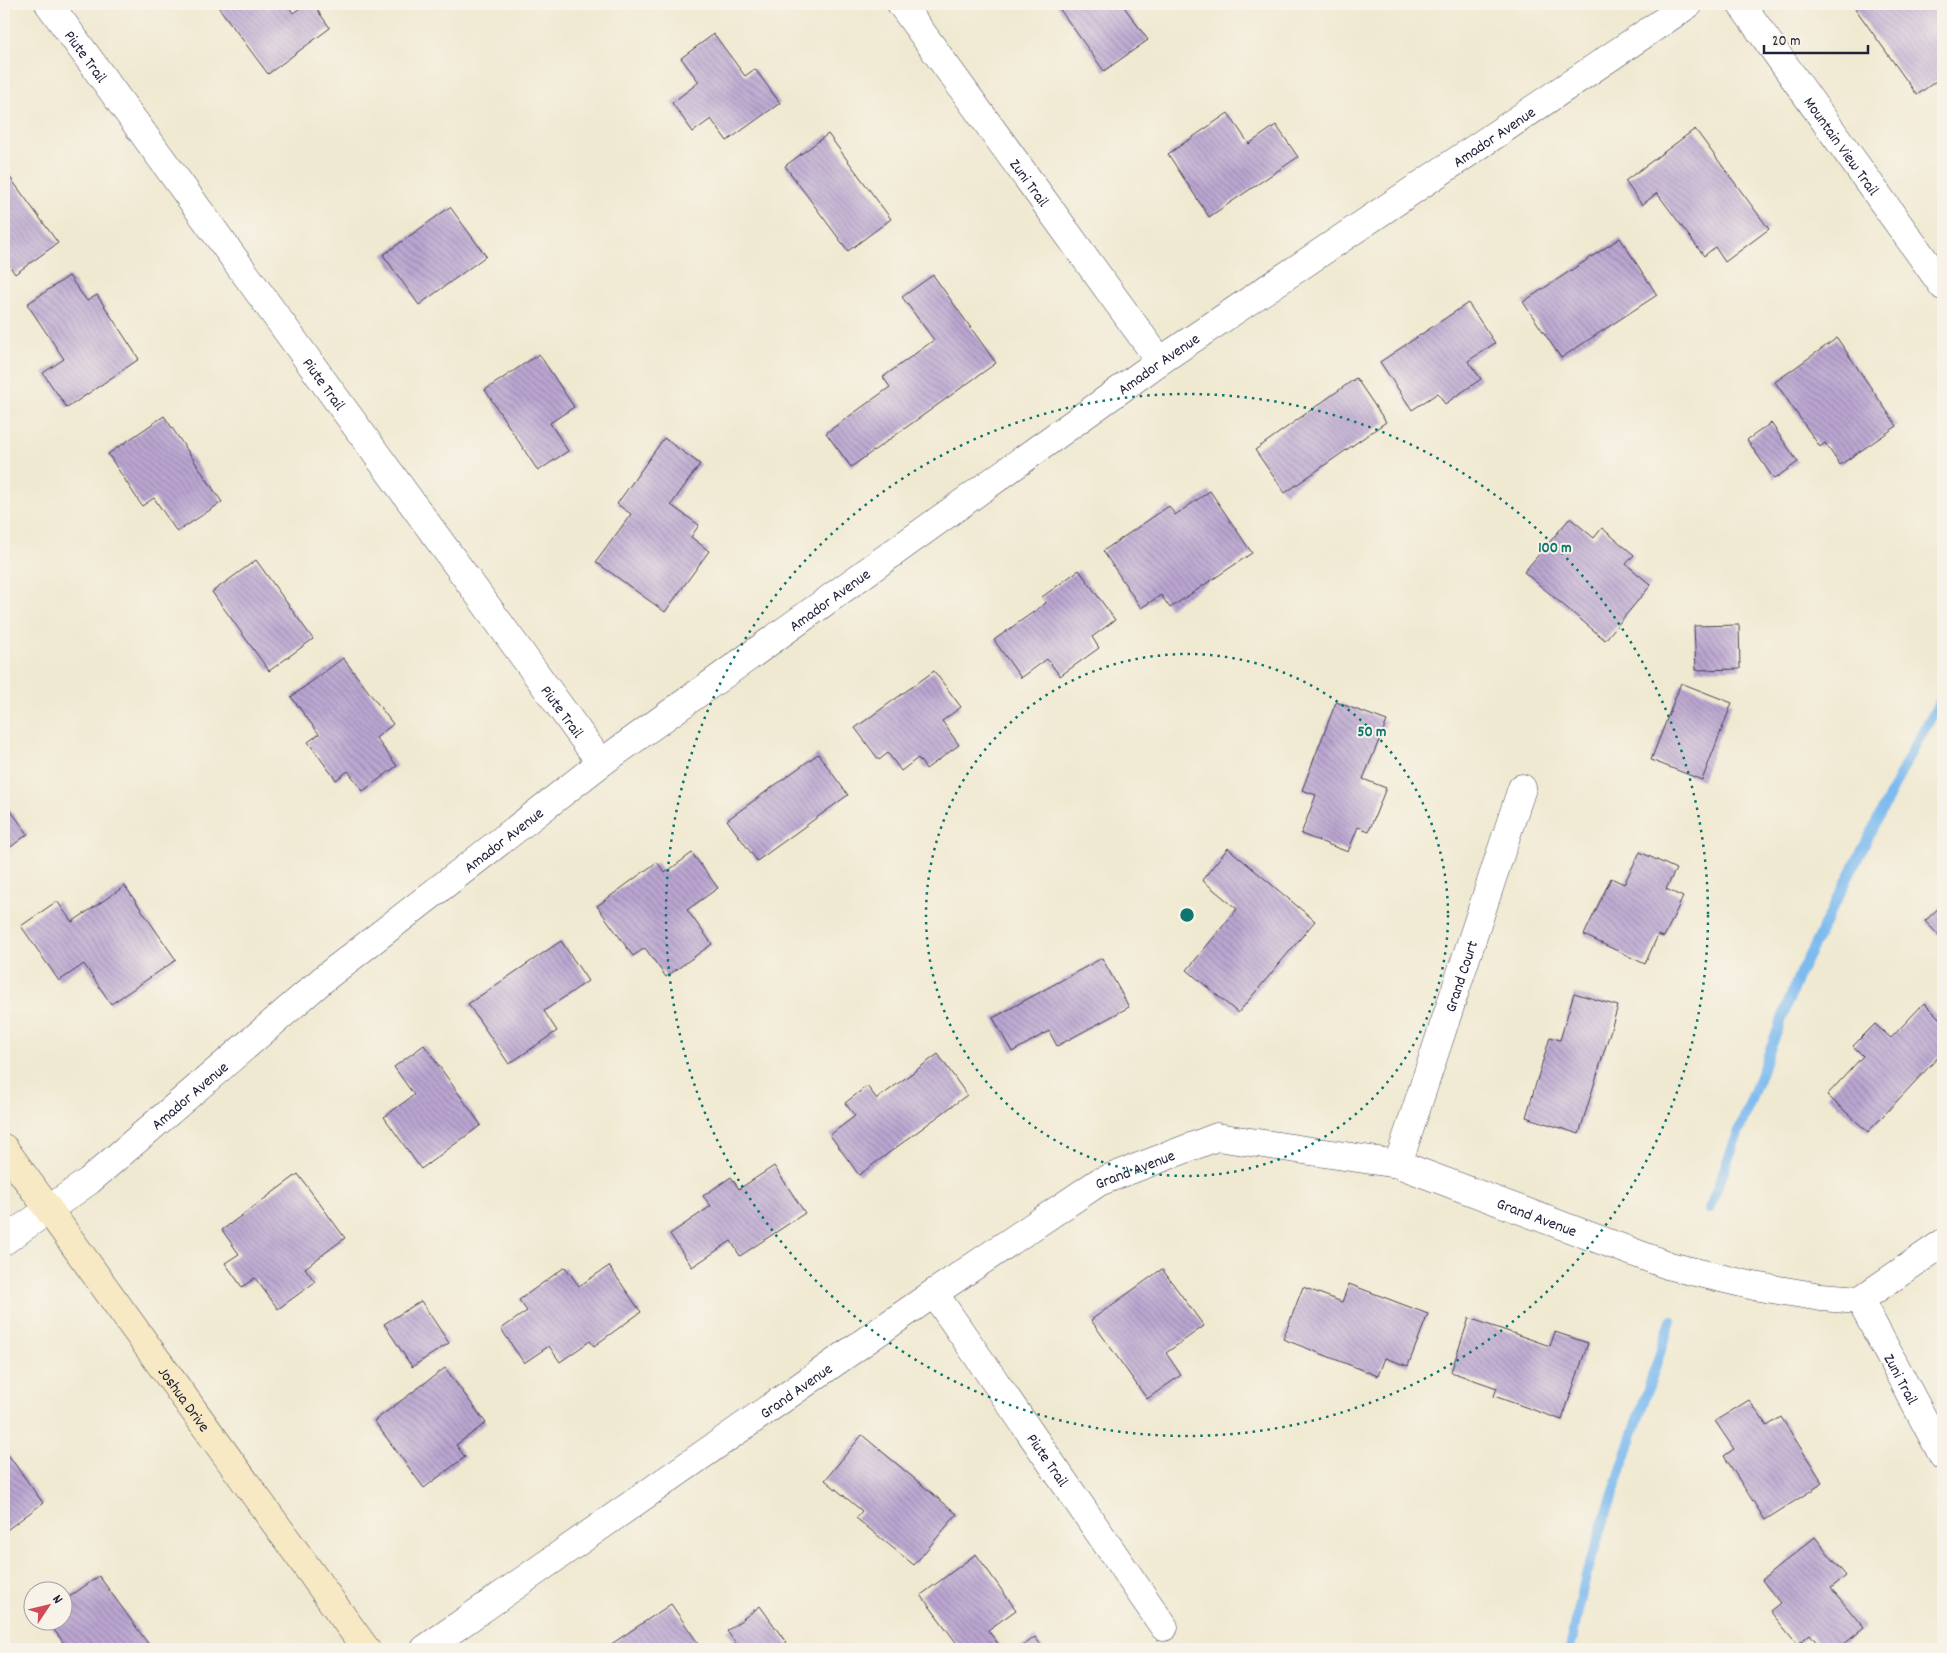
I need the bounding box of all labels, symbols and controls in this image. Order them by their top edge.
scale bar [1764,22,1868,54]
street label: Piute Trail [58,26,112,89]
text: 20 m [1772,31,1800,53]
street label: Mountain View Trail [1797,93,1884,201]
street label: Amador Avenue [1449,102,1541,174]
street label: Zuni Trail [1003,155,1054,213]
street label: Amador Avenue [1114,328,1205,402]
street label: Piute Trail [296,354,350,416]
text: 100 m [1538,538,1572,560]
street label: Amador Avenue [785,564,876,638]
street label: Piute Trail [534,681,588,744]
text: 50 m [1358,722,1386,744]
street label: Amador Avenue [460,803,549,880]
centre of rings [1178,906,1196,924]
street label: Grand Court [1440,938,1485,1015]
street label: Amador Avenue [147,1057,234,1137]
street label: Grand Avenue [1092,1145,1179,1197]
street label: Grand Avenue [1493,1193,1580,1244]
street label: Zuni Trail [1877,1350,1923,1409]
street label: Grand Avenue [756,1358,838,1425]
street label: Joshua Drive [151,1362,215,1437]
street label: Piute Trail [1020,1429,1073,1492]
north arrow [22,1580,72,1630]
text: N [47,1591,67,1608]

